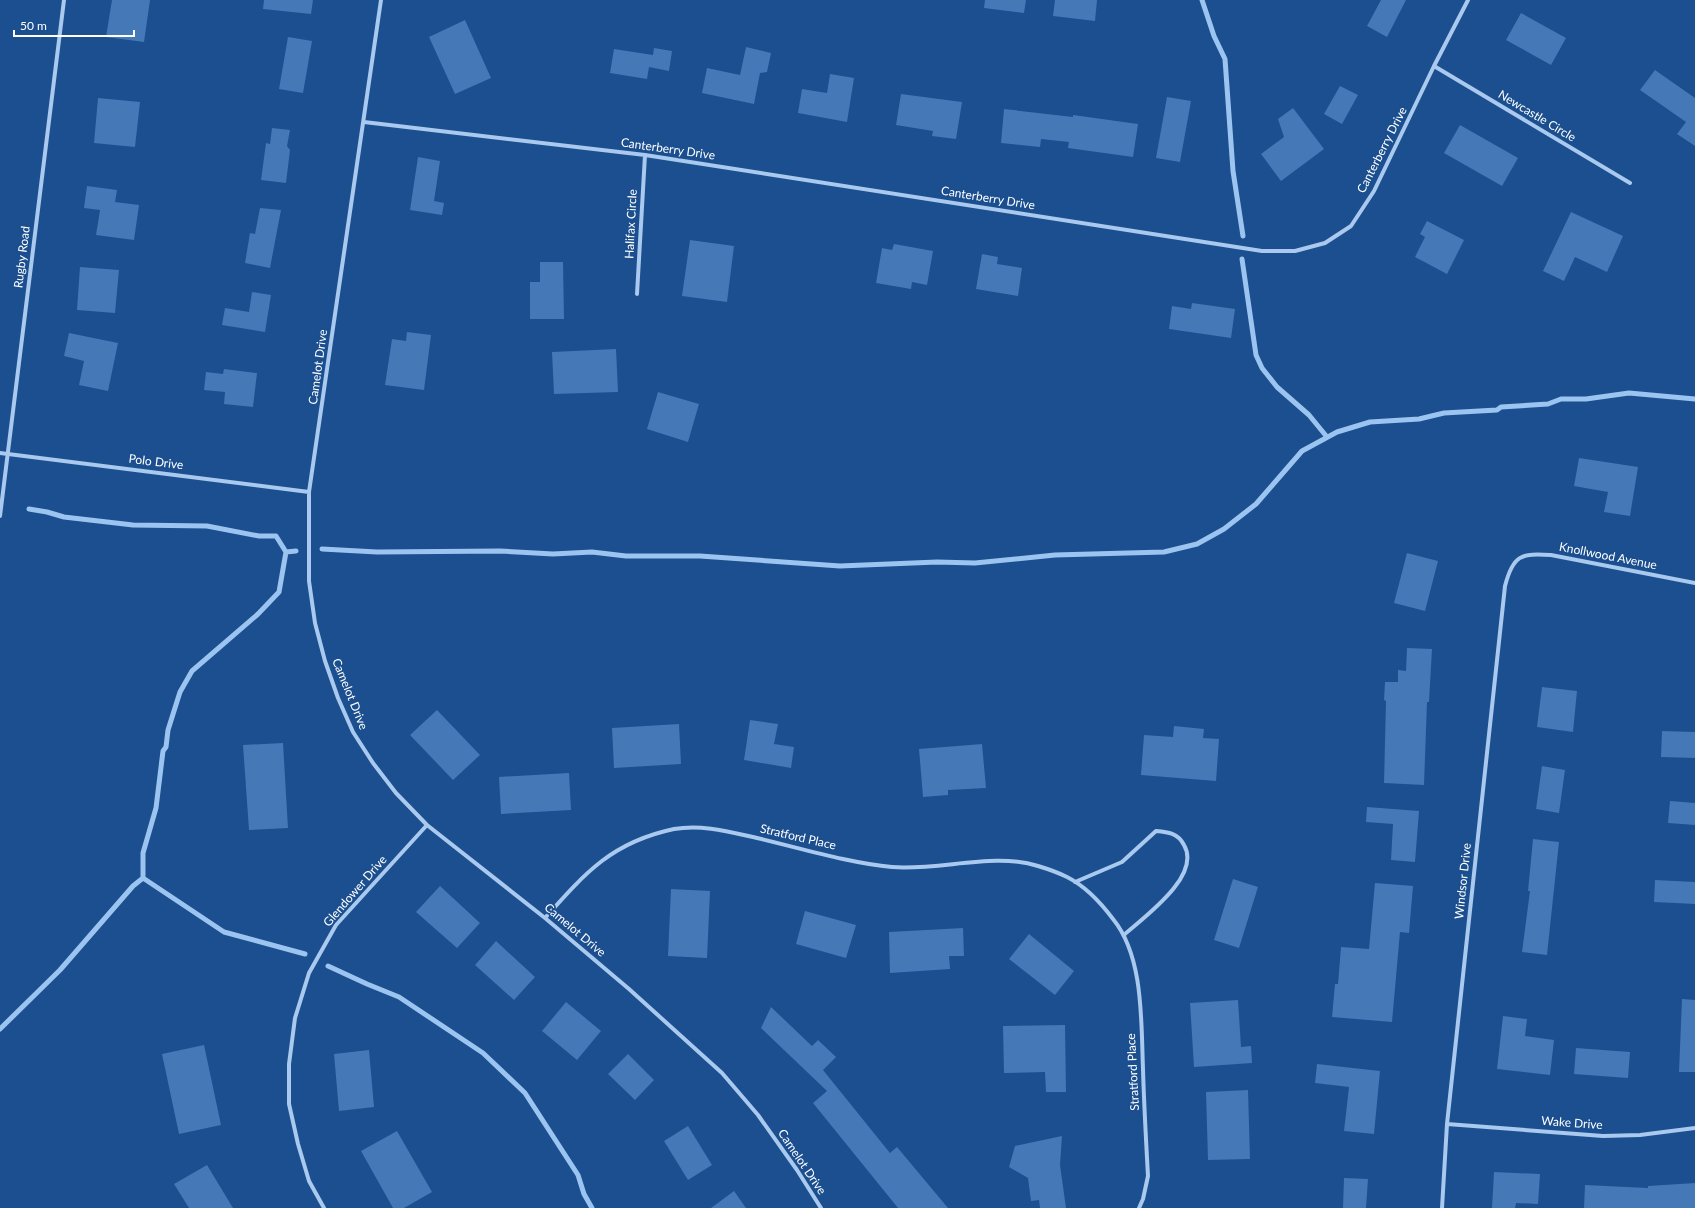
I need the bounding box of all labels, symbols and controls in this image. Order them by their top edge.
scale bar [14,12,134,38]
text: 50 m [20,18,47,33]
street label: Newcastle Circle [1496,86,1579,145]
street label: Canterberry Drive [1353,104,1410,195]
street label: Canterberry Drive [620,134,716,163]
street label: Canterberry Drive [940,183,1036,212]
street label: Halifax Circle [621,189,640,259]
street label: Rugby Road [10,225,33,289]
street label: Camelot Drive [305,328,330,405]
street label: Polo Drive [128,451,184,472]
street label: Knollwood Avenue [1558,539,1658,572]
street label: Camelot Drive [329,656,372,732]
street label: Stratford Place [759,820,838,853]
street label: Windsor Drive [1451,842,1474,920]
street label: Glendower Drive [320,852,390,929]
street label: Camelot Drive [542,900,609,960]
street label: Stratford Place [1123,1033,1142,1111]
street label: Wake Drive [1541,1113,1603,1132]
street label: Camelot Drive [775,1126,830,1197]

